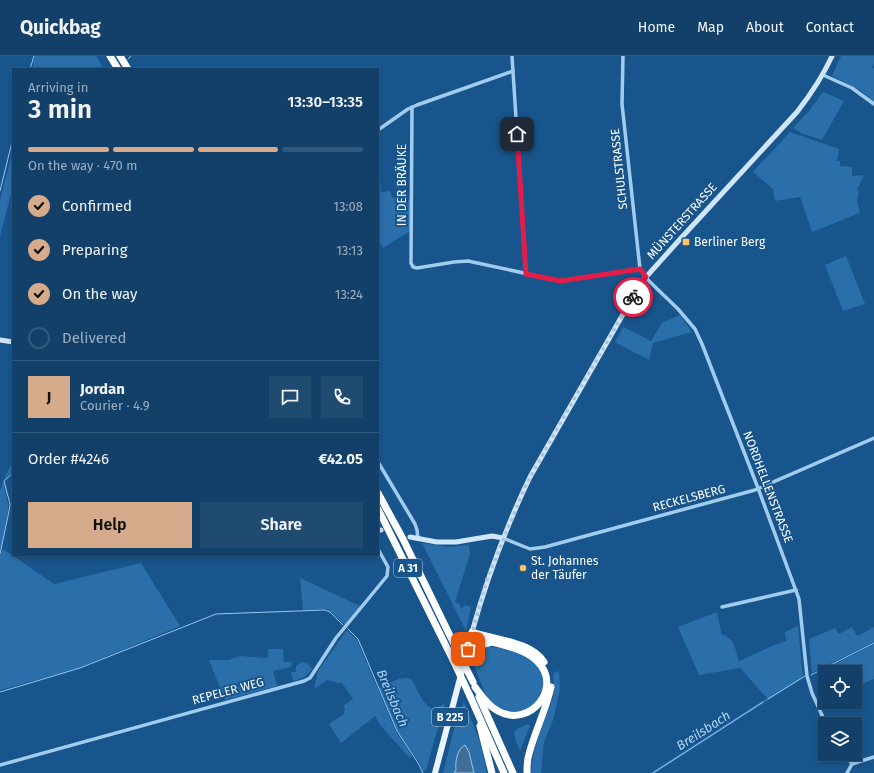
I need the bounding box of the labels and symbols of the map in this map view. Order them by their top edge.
pin [500,117,534,151]
street label: SCHULSTRASSE [608,128,630,210]
street label: IN DER BRÄUKE [394,144,409,226]
street label: MÜNSTERSTRASSE [643,179,720,262]
place label: Berliner Berg [694,235,766,249]
marker: Berliner Berg [681,237,691,247]
courier [613,277,653,317]
street label: NORDHELLENSTRASSE [740,429,796,545]
street label: RECKELSBERG [651,482,727,514]
place label: St. Johannes der Täufer [531,554,599,582]
road number: A 31 [394,559,422,577]
marker: St. Johannes der Täufer [518,563,528,573]
pin [451,632,485,666]
water label: Breilsbach [374,667,411,729]
street label: REPELER WEG [191,675,265,707]
water label: Breilsbach [674,707,733,753]
road number: B 225 [432,708,468,726]

